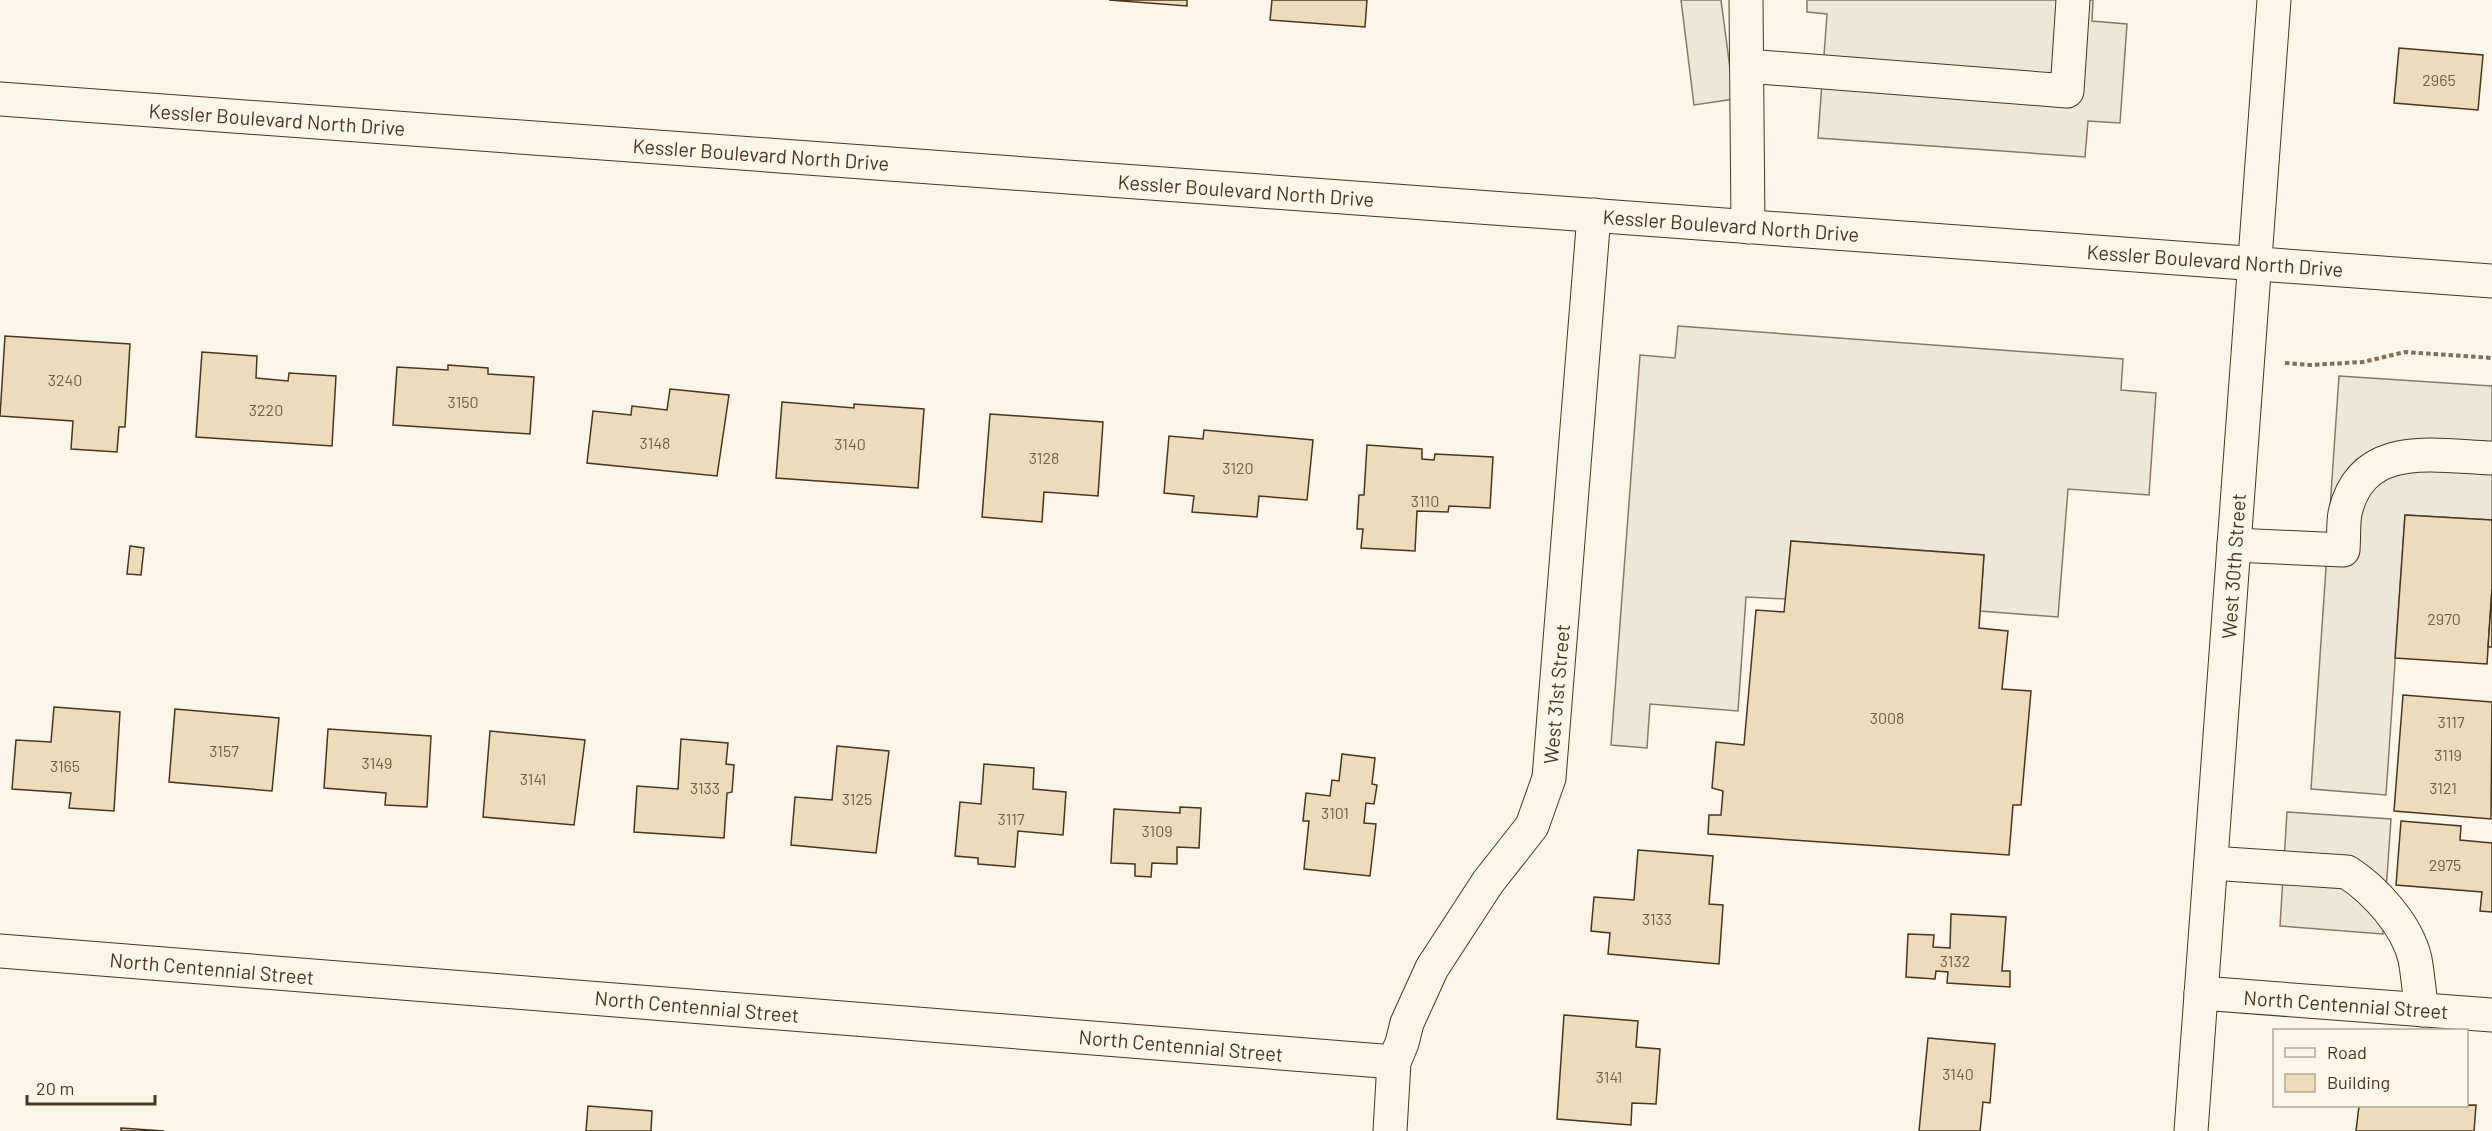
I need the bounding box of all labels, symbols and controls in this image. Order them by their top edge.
house number: 2965 [2422,70,2456,89]
street label: Kessler Boulevard North Drive [148,98,406,140]
street label: Kessler Boulevard North Drive [632,133,890,175]
street label: Kessler Boulevard North Drive [1117,169,1375,211]
street label: Kessler Boulevard North Drive [1602,204,1860,246]
street label: Kessler Boulevard North Drive [2086,239,2344,281]
house number: 3240 [48,370,82,389]
house number: 3150 [448,392,479,411]
house number: 3220 [249,400,283,419]
house number: 3148 [640,433,670,452]
house number: 3140 [834,434,866,453]
house number: 3128 [1029,448,1059,467]
house number: 3120 [1222,458,1254,477]
house number: 3110 [1411,491,1439,510]
street label: West 30th Street [2216,492,2250,640]
house number: 2970 [2427,609,2461,628]
street label: West 31st Street [1538,623,1574,765]
house number: 3008 [1870,708,1904,727]
house number: 3117 [2438,712,2465,731]
house number: 3157 [209,741,239,760]
house number: 3119 [2434,745,2462,764]
house number: 3149 [362,753,392,772]
house number: 3165 [50,756,80,775]
house number: 3141 [520,769,546,788]
house number: 3133 [690,778,720,797]
house number: 3121 [2429,778,2457,797]
house number: 3125 [842,789,872,808]
house number: 3101 [1321,803,1349,822]
house number: 3117 [998,809,1025,828]
house number: 3109 [1141,821,1173,840]
house number: 2975 [2429,855,2461,874]
house number: 3133 [1642,909,1672,928]
street label: North Centennial Street [109,947,315,989]
house number: 3132 [1940,951,1970,970]
street label: North Centennial Street [594,985,800,1027]
street label: North Centennial Street [2243,985,2449,1023]
street label: North Centennial Street [1078,1024,1284,1066]
legend [2273,1029,2468,1107]
text: Road [2327,1041,2367,1063]
house number: 3140 [1942,1064,1974,1083]
house number: 3141 [1596,1067,1622,1086]
scale bar [27,1068,154,1106]
text: Building [2327,1071,2390,1093]
text: 20 m [36,1077,74,1099]

